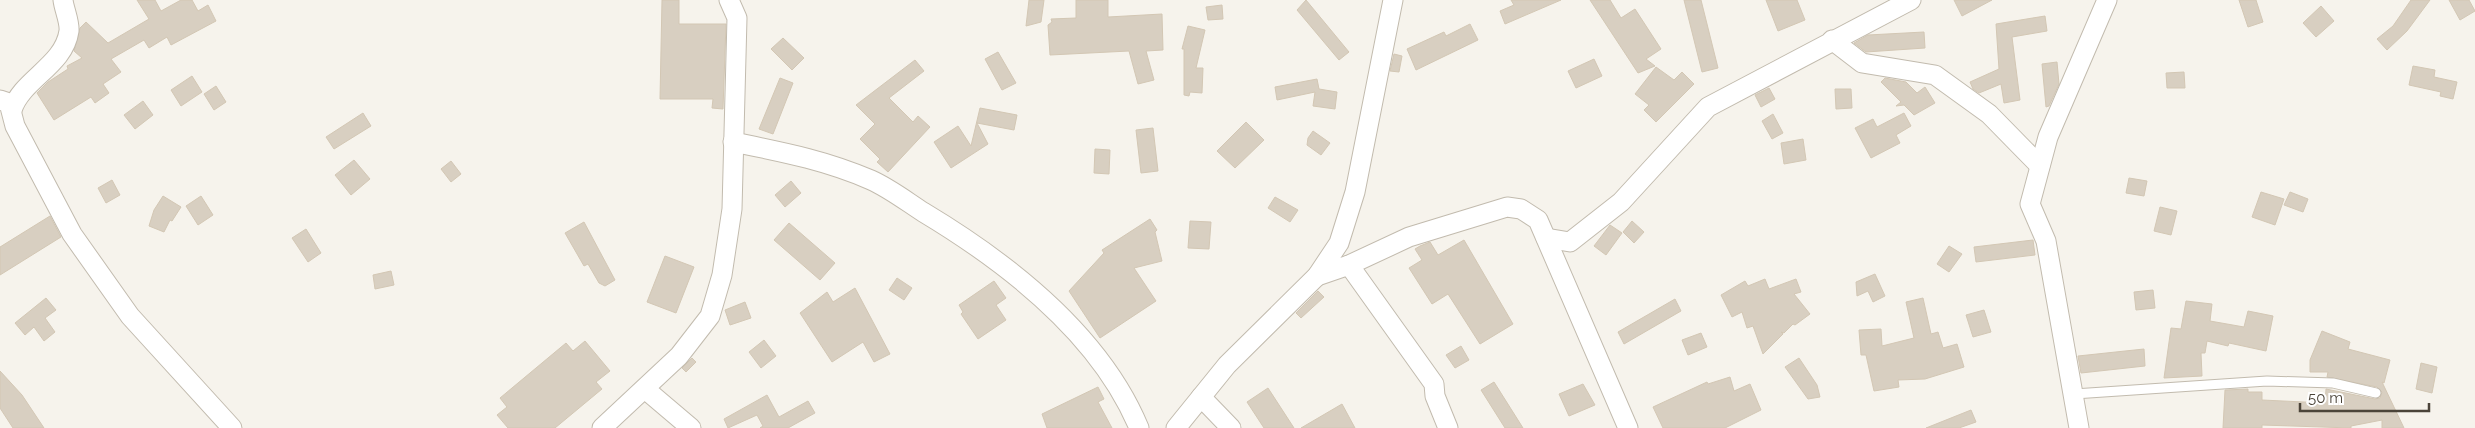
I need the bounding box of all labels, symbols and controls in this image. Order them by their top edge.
scale bar [2300,380,2429,412]
text: 50 m [2308,389,2343,407]

